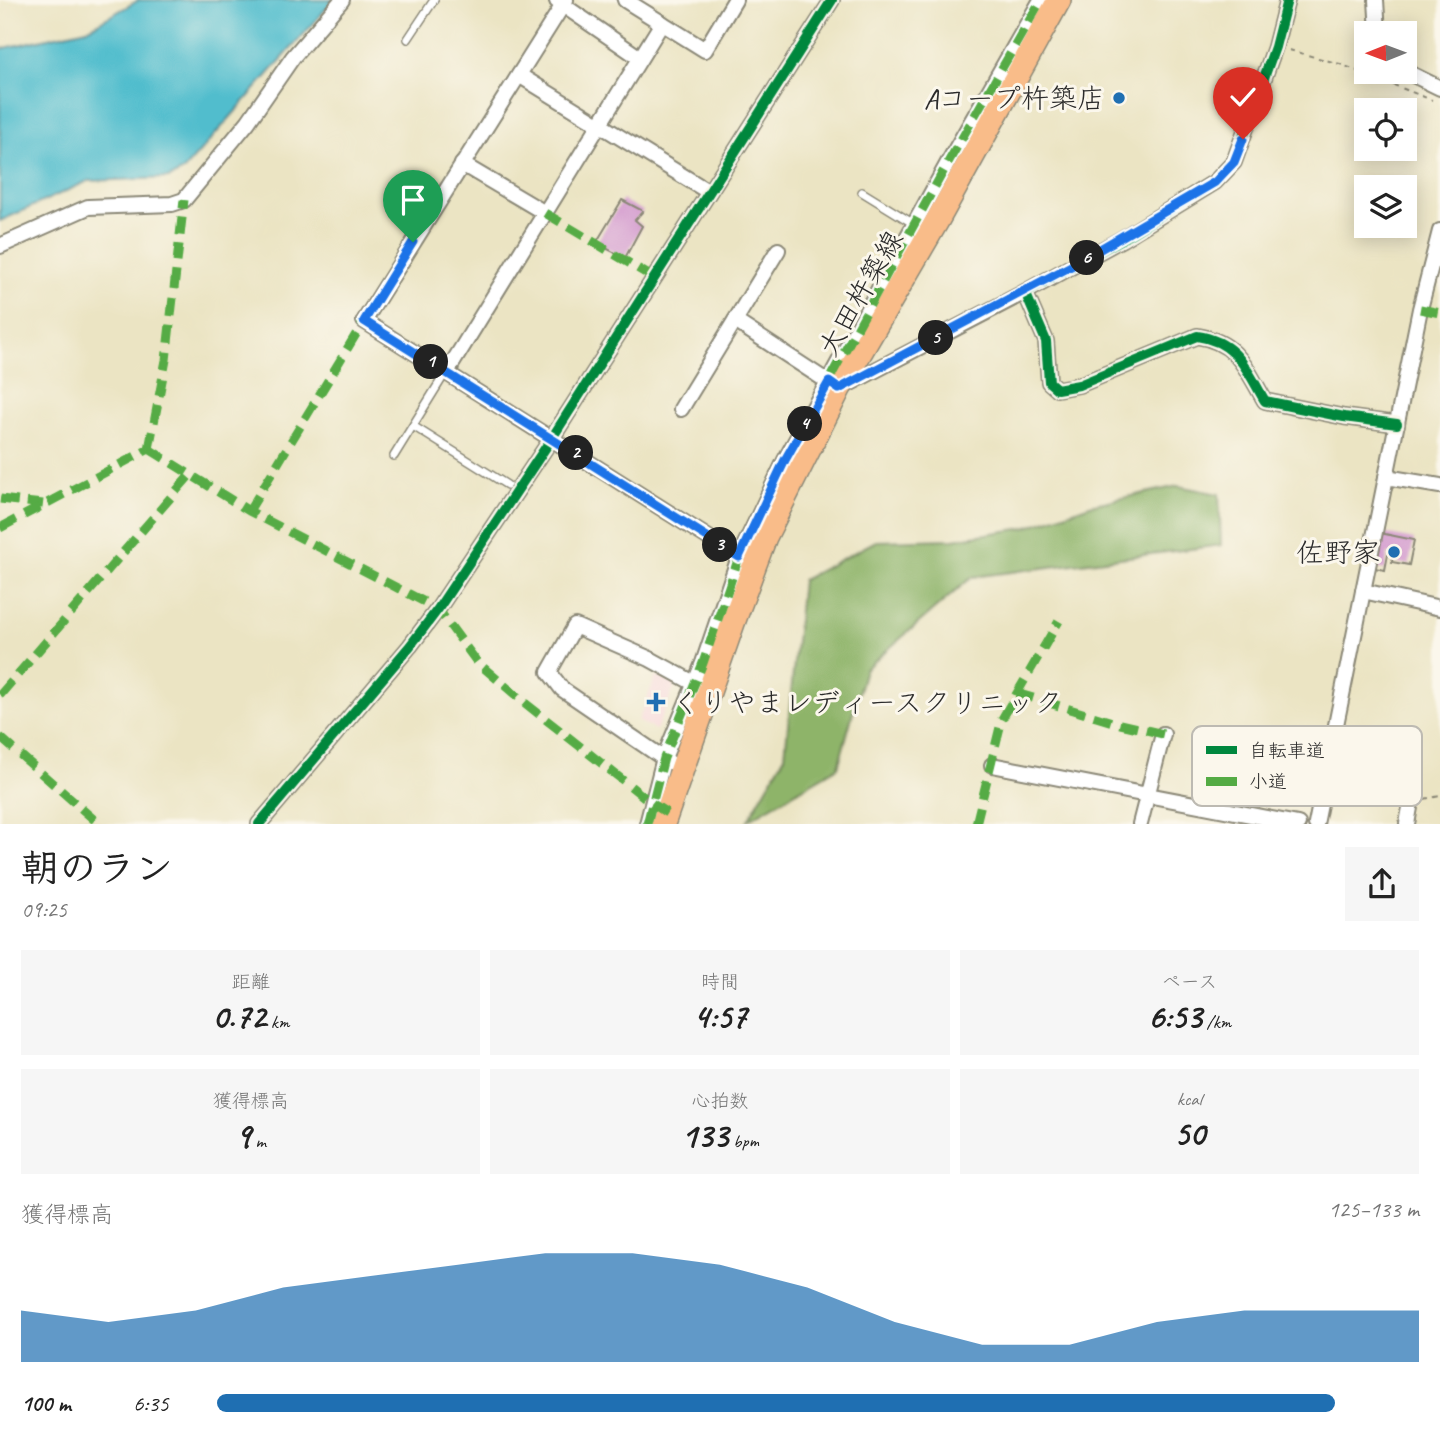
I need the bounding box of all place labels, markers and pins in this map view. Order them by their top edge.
pin [1213,67,1273,139]
place label: Aコープ杵築店 [924,81,1105,116]
marker: Aコープ杵築店 [1111,90,1127,106]
pin [383,170,443,242]
pin: 6 [1070,240,1104,276]
pin: 5 [918,320,954,356]
pin: 1 [414,344,448,380]
pin: 4 [788,406,822,442]
pin: 2 [558,435,594,470]
pin: 3 [702,528,738,562]
place label: 佐野家 [1296,535,1380,570]
marker: 佐野家 [1386,544,1402,560]
place label: くりやまレディースクリニック [672,685,1062,720]
marker: くりやまレディースクリニック [646,692,666,712]

